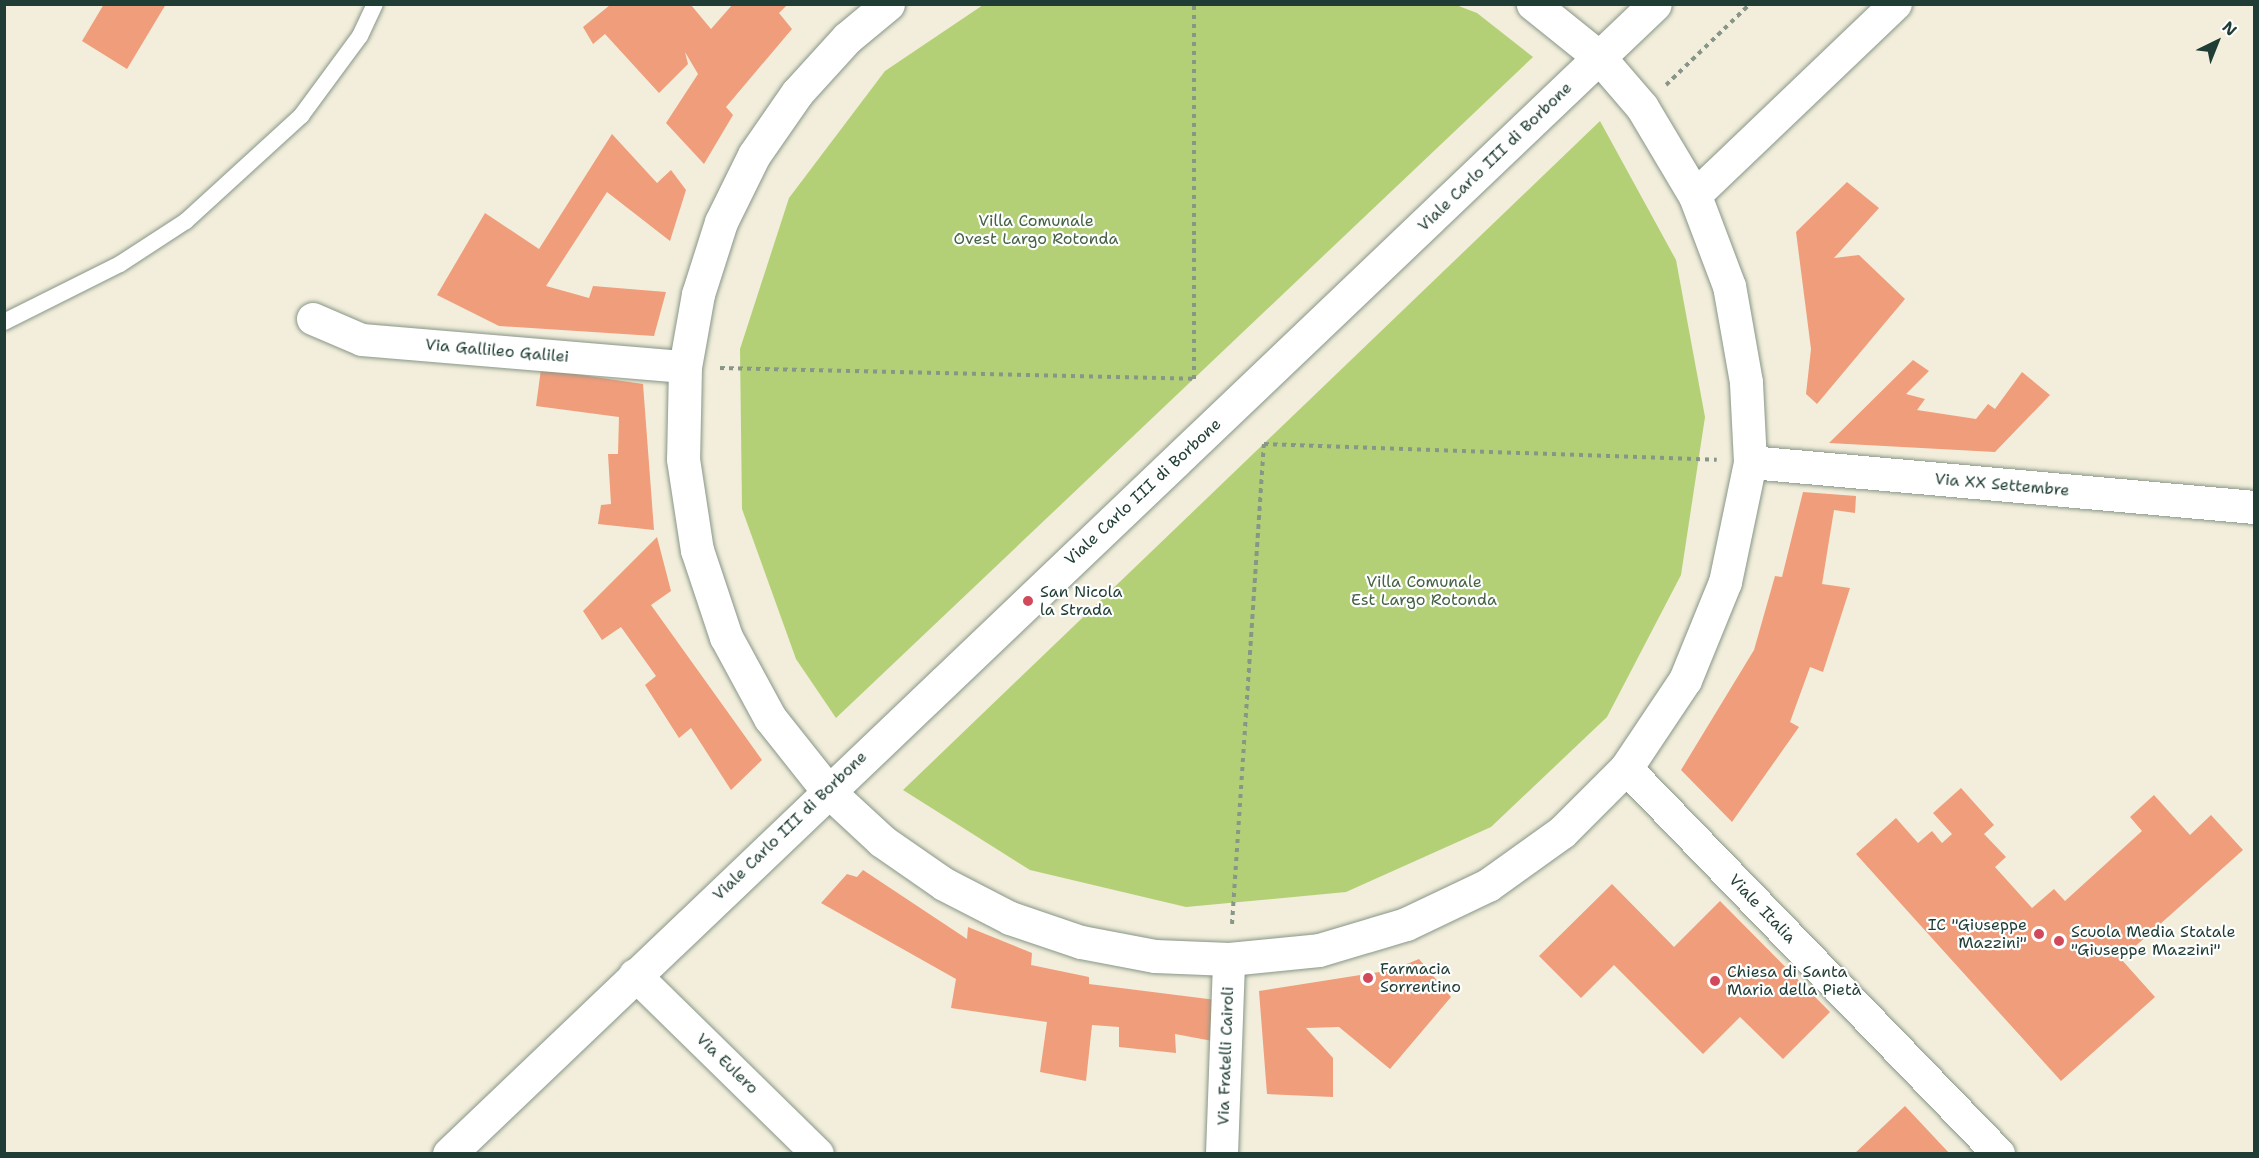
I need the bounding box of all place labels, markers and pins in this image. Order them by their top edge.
place label: San Nicola la Strada [1040,582,1122,620]
marker: San Nicola la Strada [1021,594,1035,608]
place label: IC "Giuseppe Mazzini" [1928,915,2027,953]
place label: Scuola Media Statale "Giuseppe Mazzini" [2071,922,2235,960]
marker: IC "Giuseppe Mazzini" [2032,927,2046,941]
marker: Scuola Media Statale "Giuseppe Mazzini" [2052,934,2066,948]
place label: Farmacia Sorrentino [1380,959,1461,997]
place label: Chiesa di Santa Maria della Pietà [1727,962,1861,1000]
marker: Farmacia Sorrentino [1361,971,1375,985]
marker: Chiesa di Santa Maria della Pietà [1708,974,1722,988]

